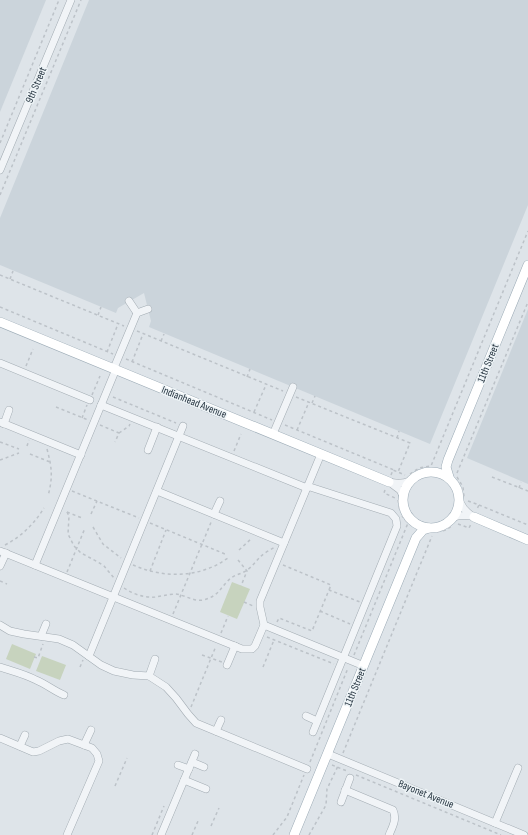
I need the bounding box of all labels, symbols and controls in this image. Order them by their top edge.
street label: 9th Street [23,64,50,105]
street label: 11th Street [474,341,502,384]
street label: Indianhead Avenue [160,383,228,421]
street label: 11th Street [341,665,369,708]
street label: Bayonet Avenue [396,777,456,811]

